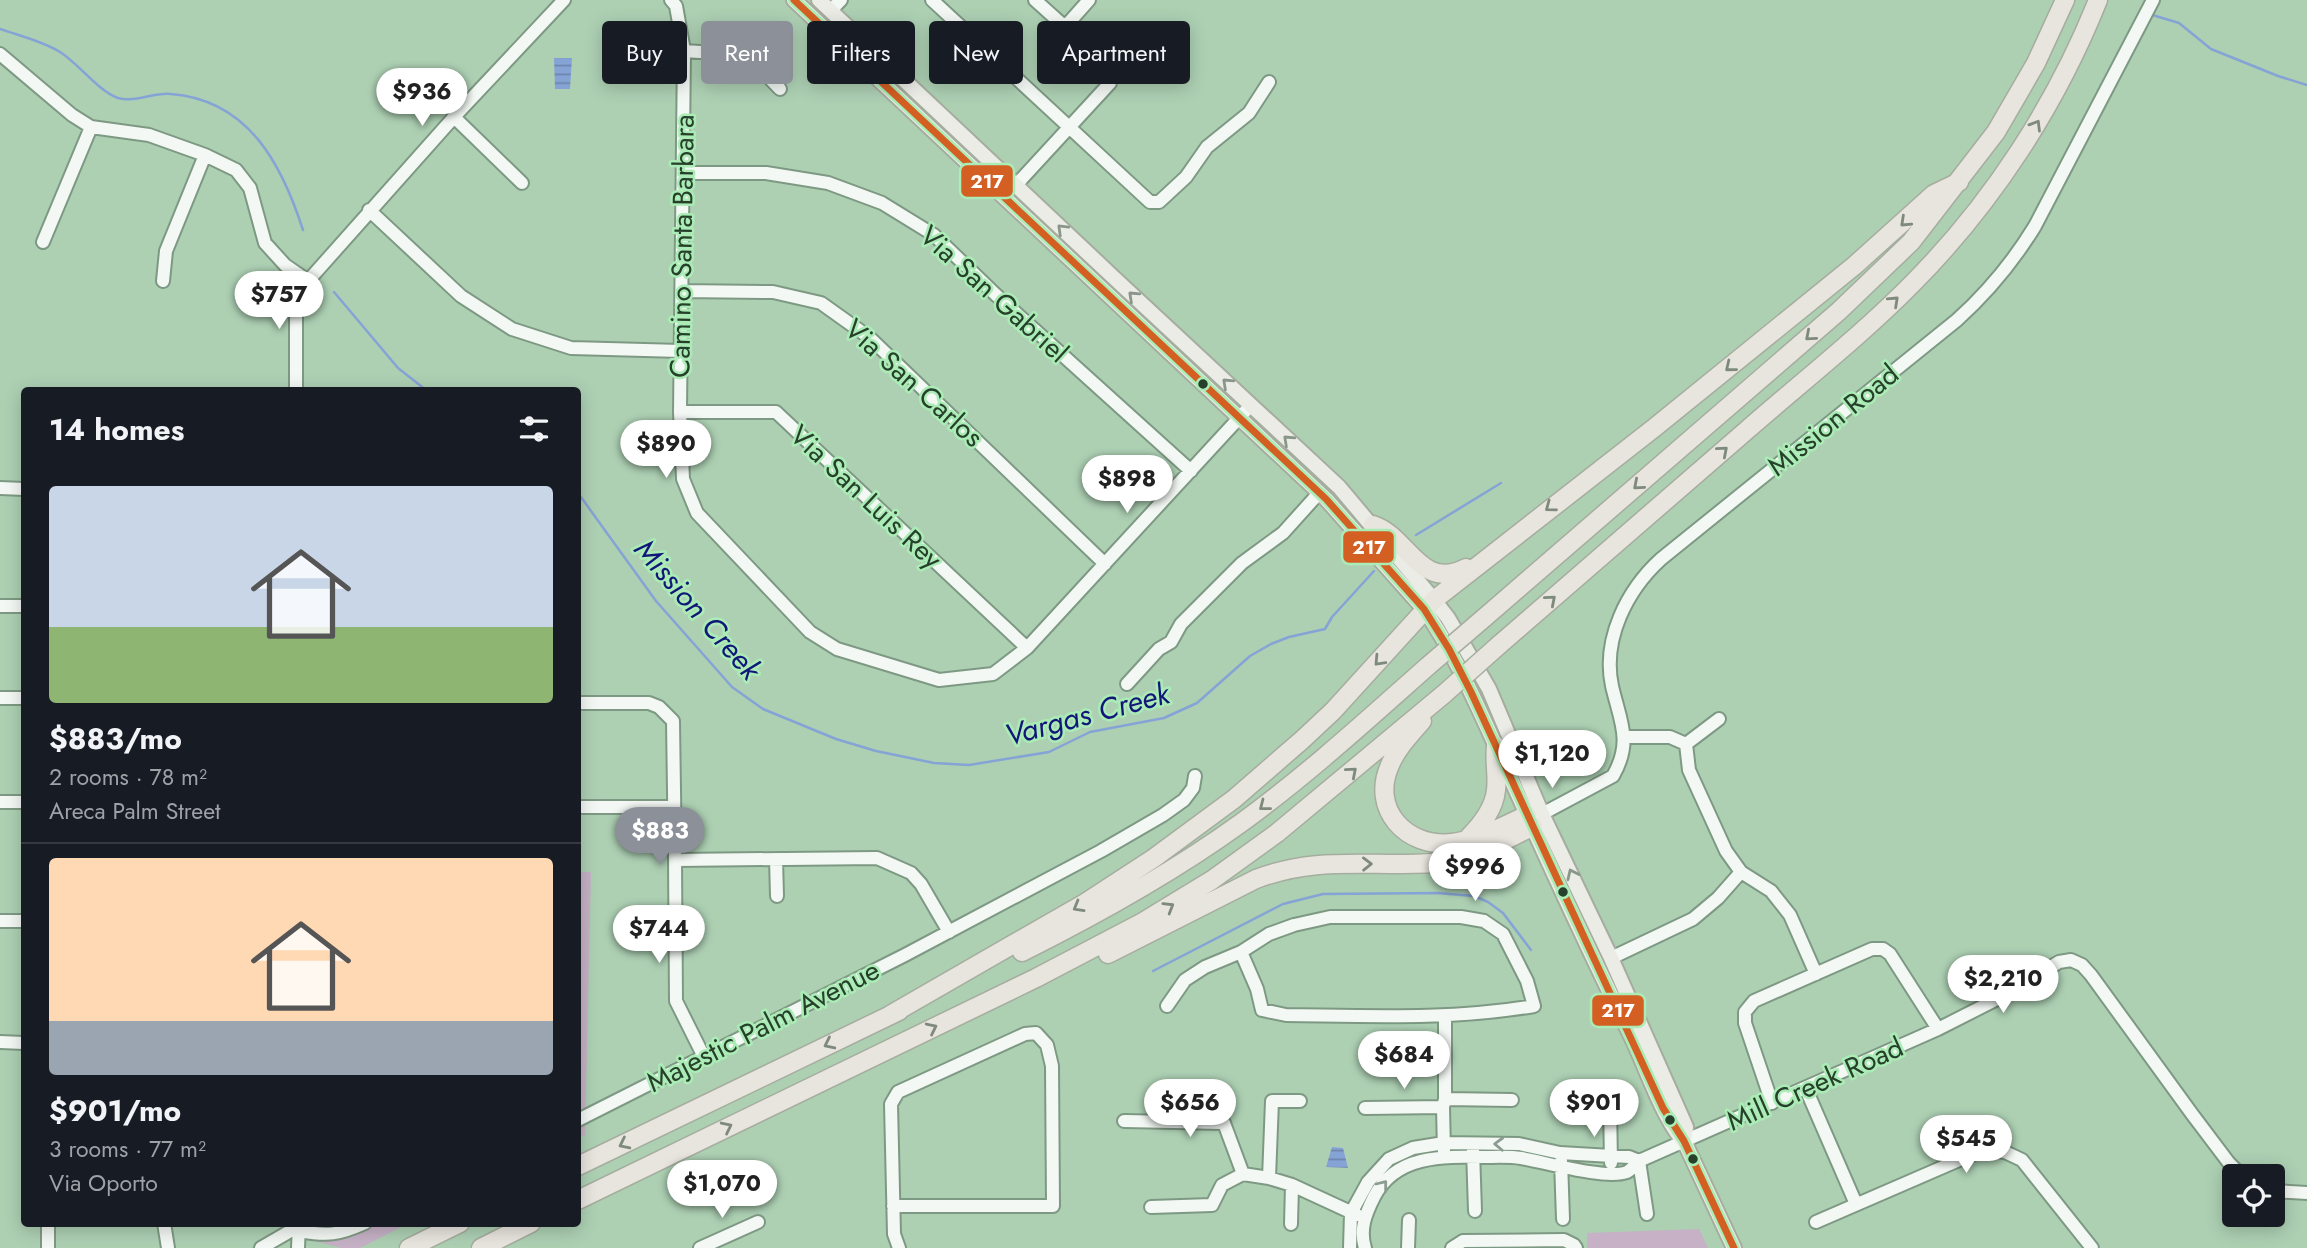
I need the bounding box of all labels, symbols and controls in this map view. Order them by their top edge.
chip: Buy [602,21,687,84]
chip: Rent [701,21,793,84]
chip: Filters [807,21,915,84]
chip: New [929,21,1023,84]
chip: Apartment [1037,21,1190,84]
pin: $936 [381,68,463,128]
text: $936 [392,74,452,108]
street label: Camino Santa Barbara [659,114,705,378]
one-way arrow [2028,119,2041,132]
line badge: 217 [960,164,1014,198]
text: 217 [970,168,1004,195]
one-way arrow [1900,214,1913,227]
street label: Via San Gabriel [910,216,1078,372]
one-way arrow [1057,225,1070,238]
pin: $757 [238,272,320,331]
text: $757 [251,277,307,311]
one-way arrow [1128,292,1141,305]
one-way arrow [1886,297,1899,310]
street label: Via San Carlos [835,309,993,457]
one-way arrow [1805,328,1818,340]
street label: Mission Road [1758,354,1908,486]
one-way arrow [1725,358,1737,371]
unlabelled marker [1196,377,1210,391]
one-way arrow [1222,379,1235,391]
text: 14 homes [49,408,184,451]
icon: filters [515,410,553,448]
street label: Via San Luis Rey [781,415,952,579]
pin: $890 [625,420,707,480]
text: $890 [636,426,696,460]
one-way arrow [1283,435,1296,448]
one-way arrow [1714,447,1727,459]
pin: $898 [1086,456,1168,515]
text: $898 [1098,461,1156,495]
one-way arrow [1633,477,1646,489]
one-way arrow [1546,499,1558,511]
water label: Mission Creek [624,529,772,690]
line badge: 217 [1342,530,1395,564]
icon: home [238,531,364,657]
text: 217 [1352,534,1386,561]
one-way arrow [1543,596,1556,608]
one-way arrow [1375,653,1387,666]
water label: Vargas Creek [1000,671,1175,757]
text: $883/mo [49,717,182,760]
pin: $1,120 [1495,730,1609,790]
text: $1,120 [1514,736,1590,770]
text: 2 rooms · 78 m² [49,760,207,794]
one-way arrow [1343,768,1356,780]
text: Areca Palm Street [49,794,221,828]
one-way arrow [1260,797,1272,810]
pin: $883 [619,808,701,867]
text: $883 [631,813,689,847]
pin: $996 [1434,844,1516,903]
text: $996 [1445,849,1505,883]
one-way arrow [1362,856,1373,872]
one-way arrow [1566,869,1580,881]
unlabelled marker [1556,885,1570,899]
one-way arrow [1072,899,1085,912]
one-way arrow [1161,902,1174,915]
icon: home [238,903,364,1029]
pin: $744 [618,906,700,965]
text: $744 [629,911,689,945]
street label: Majestic Palm Avenue [639,950,887,1102]
pin: $2,210 [1946,956,2060,1015]
text: $2,210 [1964,961,2042,995]
line badge: 217 [1591,994,1645,1027]
text: 217 [1601,997,1635,1024]
one-way arrow [925,1023,937,1037]
street label: Mill Creek Road [1720,1027,1910,1141]
pin: $684 [1363,1032,1445,1091]
one-way arrow [824,1036,836,1050]
text: $684 [1374,1037,1434,1071]
pin: $656 [1149,1080,1231,1139]
pin: $901 [1553,1080,1635,1139]
text: $656 [1160,1085,1220,1119]
text: $901 [1566,1085,1622,1119]
text: $901/mo [49,1089,181,1132]
unlabelled marker [1663,1113,1677,1127]
pin: $545 [1925,1116,2007,1175]
text: $545 [1936,1121,1996,1155]
one-way arrow [720,1122,732,1136]
text: 3 rooms · 77 m² [49,1132,206,1166]
one-way arrow [619,1135,631,1149]
one-way arrow [1493,1136,1504,1151]
unlabelled marker [1686,1152,1700,1166]
pin: $1,070 [665,1160,779,1220]
map controls [2222,1164,2285,1227]
button: locate [2222,1164,2285,1227]
text: Via Oporto [49,1166,158,1200]
text: $1,070 [683,1166,761,1200]
one-way arrow [1374,1181,1387,1193]

